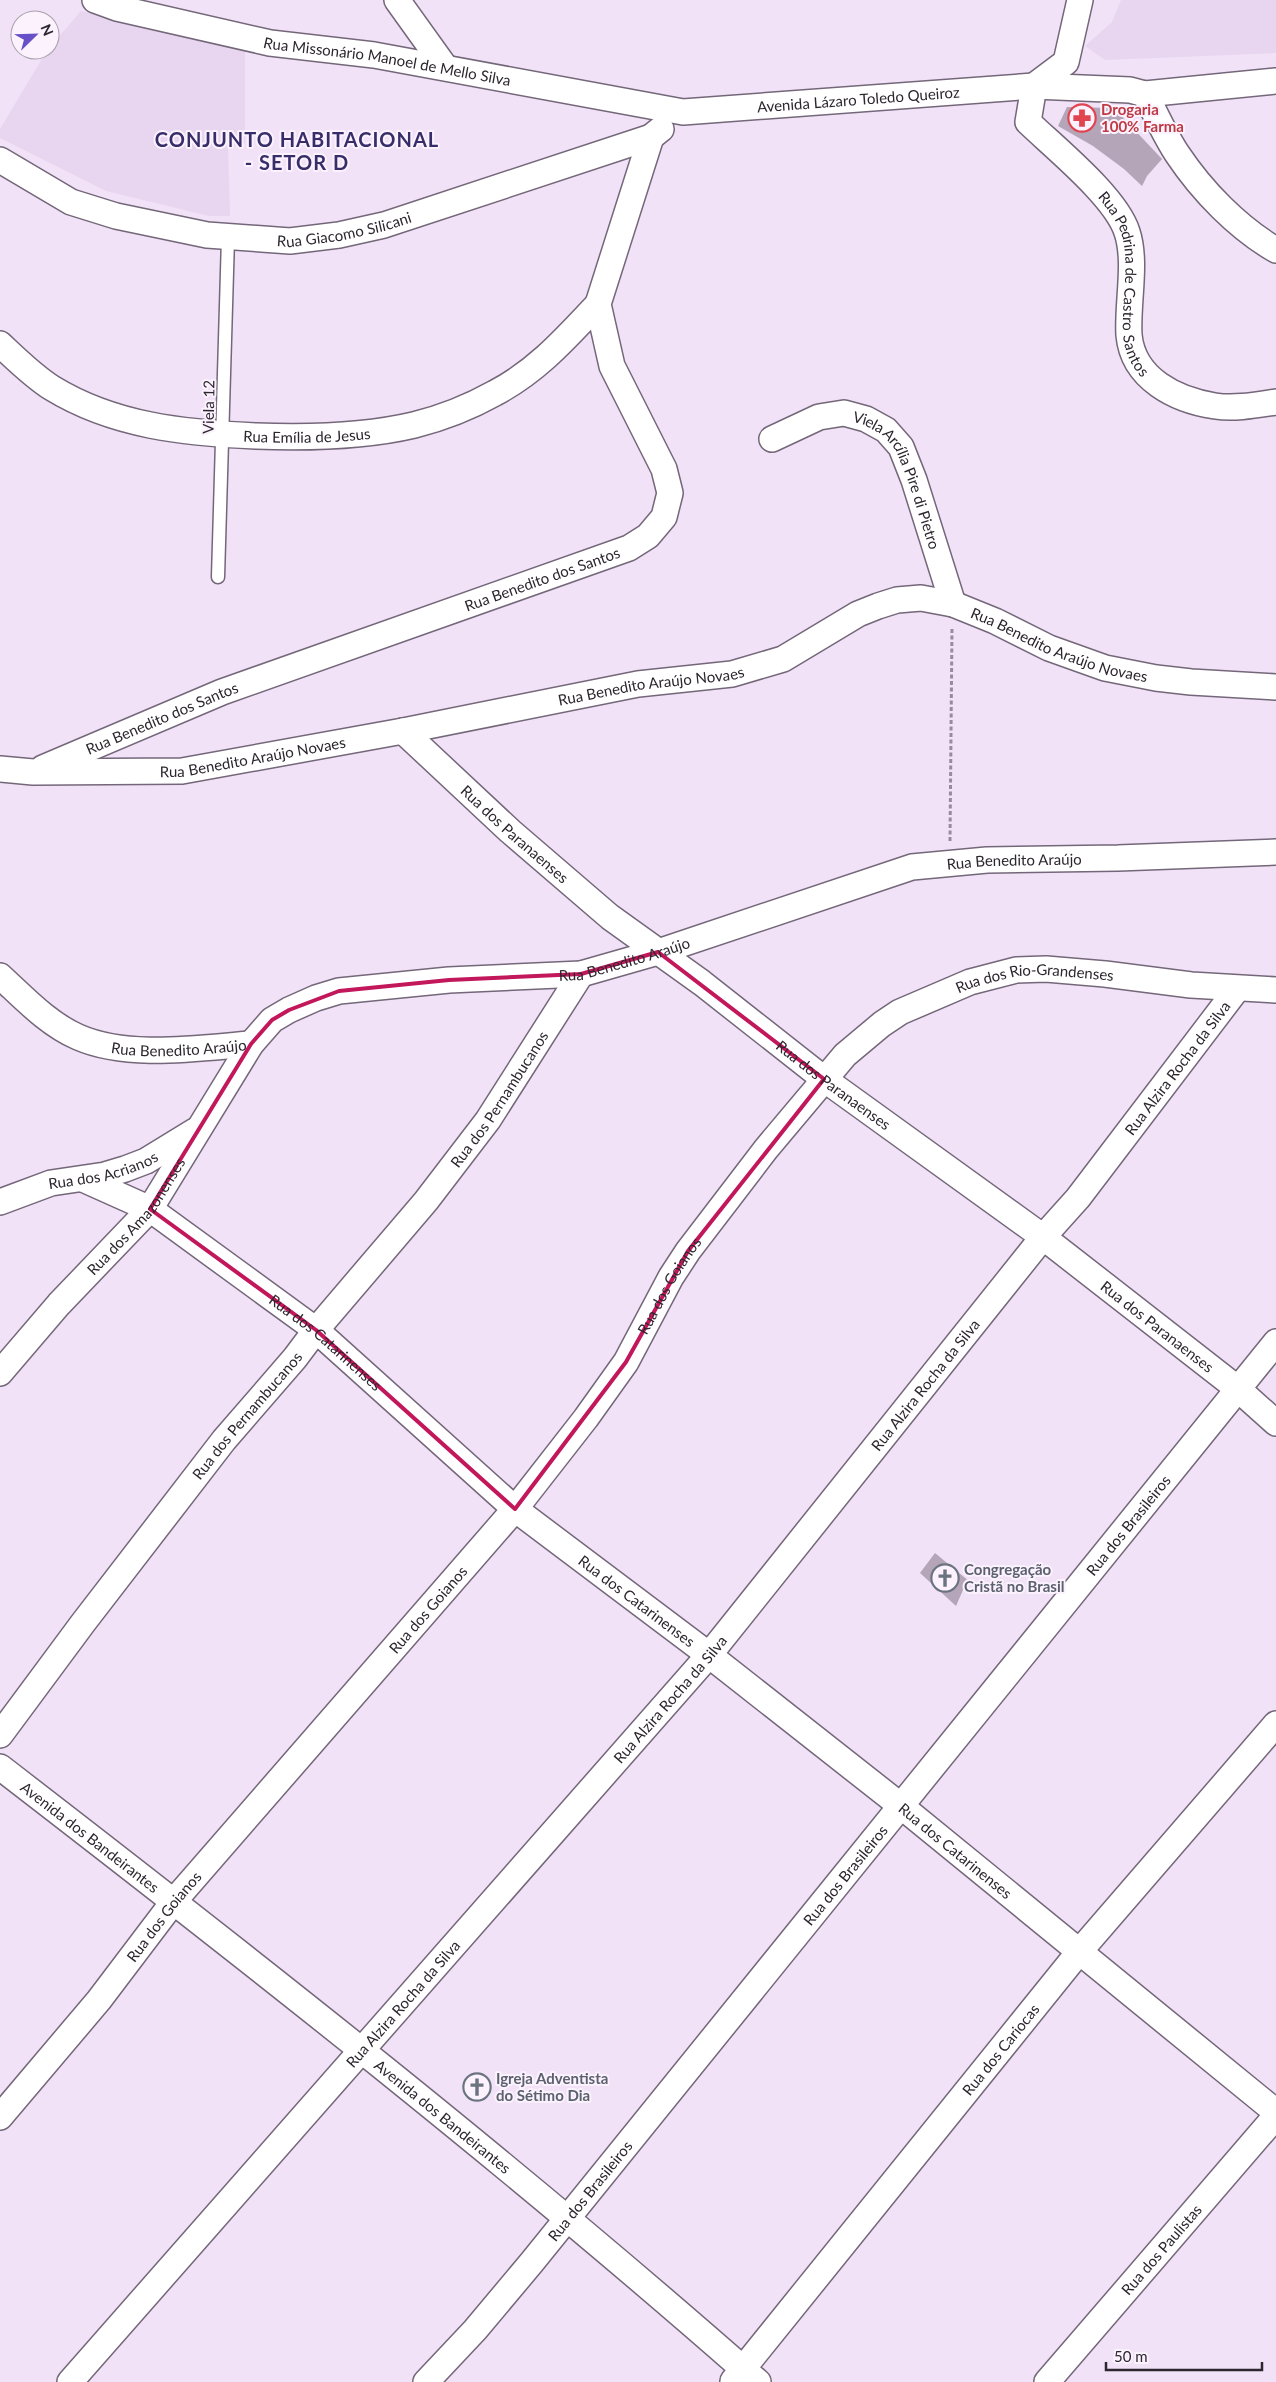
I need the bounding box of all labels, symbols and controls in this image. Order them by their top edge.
north arrow [10,10,60,60]
text: N [37,21,57,38]
street label: Rua Missonário Manoel de Mello Silva [262,33,512,89]
street label: Avenida Lázaro Toledo Queiroz [756,83,960,115]
place label: Drogaria 100% Farma [1101,100,1184,135]
pharmacy icon: Drogaria 100% Farma [1067,103,1097,133]
district label: CONJUNTO HABITACIONAL - SETOR D [155,127,439,174]
street label: Rua Pedrina de Castro Santos [1095,187,1153,380]
street label: Rua Giacomo Silicani [276,208,413,250]
street label: Viela 12 [199,380,217,434]
street label: Viela Arcília Pire di Pietro [851,407,944,551]
street label: Rua Emília de Jesus [243,424,371,446]
street label: Rua Benedito dos Santos [462,543,622,615]
street label: Rua Benedito Araújo Novaes [968,603,1149,685]
street label: Rua Benedito Araújo Novaes [556,662,746,709]
street label: Rua Benedito dos Santos [83,678,240,758]
street label: Rua Benedito Araújo Novaes [160,733,347,780]
street label: Rua dos Paranaenses [457,781,572,886]
street label: Rua Benedito Araújo [946,850,1082,873]
street label: Rua Benedito Araújo [558,933,692,984]
street label: Rua dos Rio-Grandenses [953,960,1115,996]
street label: Rua Alzira Rocha da Silva [1120,997,1234,1138]
street label: Rua dos Pernambucanos [446,1027,552,1171]
street label: Rua Benedito Araújo [110,1035,247,1059]
street label: Rua dos Paranaenses [773,1036,894,1133]
street label: Rua dos Acrianos [47,1147,161,1192]
street label: Rua dos Amazonenses [83,1154,188,1278]
street label: Rua dos Goianos [633,1233,705,1337]
street label: Rua dos Paranaenses [1097,1277,1217,1376]
street label: Rua dos Catarinenses [266,1290,386,1394]
street label: Rua Alzira Rocha da Silva [867,1315,983,1454]
street label: Rua dos Pernambucanos [188,1348,306,1483]
street label: Rua dos Brasileiros [1082,1471,1174,1579]
street label: Rua dos Catarinenses [575,1551,699,1650]
place label: Congregação Cristã no Brasil [964,1560,1064,1595]
street label: Rua dos Goianos [385,1562,471,1657]
church icon: Congregação Cristã no Brasil [930,1563,960,1593]
street label: Rua Alzira Rocha da Silva [609,1632,730,1767]
street label: Avenida dos Bandeirantes [17,1778,163,1896]
street label: Rua dos Catarinenses [895,1799,1016,1902]
street label: Rua dos Brasileiros [799,1821,891,1929]
street label: Rua dos Goianos [122,1868,205,1965]
street label: Rua Alzira Rocha da Silva [342,1936,463,2071]
street label: Rua dos Cariocas [958,2000,1043,2099]
street label: Avenida dos Bandeirantes [371,2056,515,2177]
place label: Igreja Adventista do Sétimo Dia [496,2069,608,2104]
church icon: Igreja Adventista do Sétimo Dia [462,2072,492,2102]
street label: Rua dos Brasileiros [544,2137,636,2244]
street label: Rua dos Paulistas [1117,2200,1205,2298]
scale bar [1106,2340,1262,2372]
text: 50 m [1114,2347,1148,2365]

